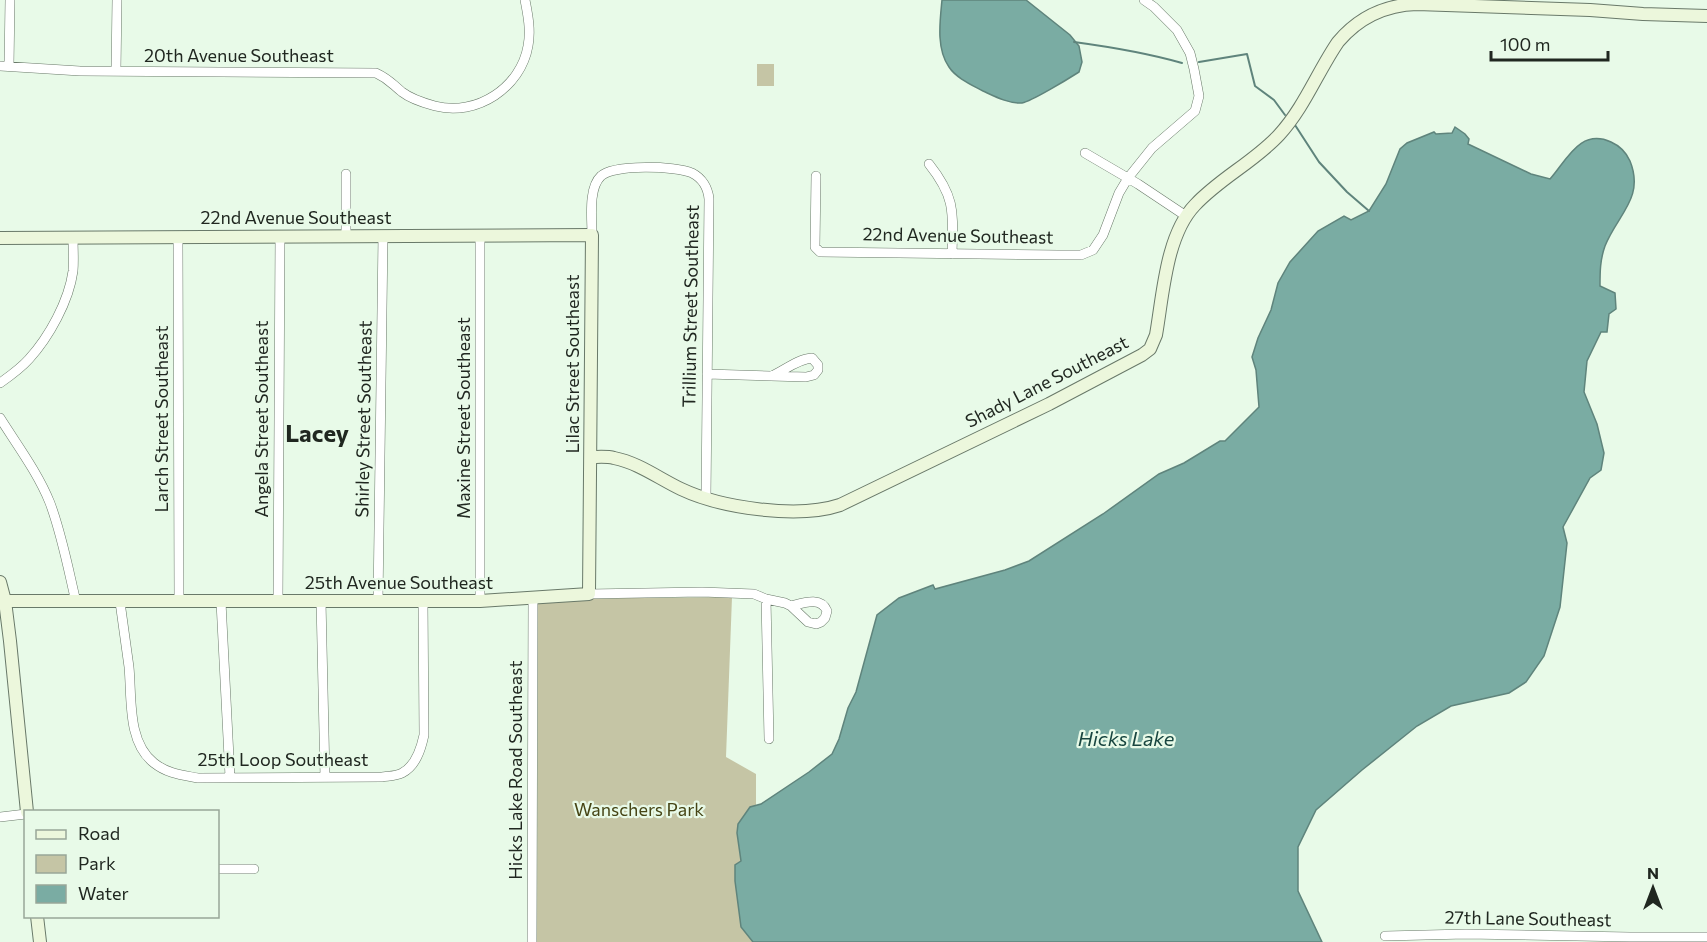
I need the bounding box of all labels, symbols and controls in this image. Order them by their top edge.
scale bar [1491,24,1608,62]
text: 100 m [1500,33,1550,55]
street label: 20th Avenue Southeast [144,44,334,66]
street label: Trillium Street Southeast [677,204,703,407]
street label: 22nd Avenue Southeast [200,206,392,228]
street label: 22nd Avenue Southeast [862,222,1054,248]
street label: Lilac Street Southeast [561,274,583,454]
street label: Maxine Street Southeast [452,317,474,519]
street label: Angela Street Southeast [250,320,272,518]
street label: Shirley Street Southeast [350,320,376,518]
street label: Larch Street Southeast [150,325,172,513]
street label: Shady Lane Southeast [961,330,1132,432]
district label: Lacey [285,418,349,447]
street label: 25th Avenue Southeast [305,571,493,593]
street label: Hicks Lake Road Southeast [504,660,526,880]
water label: Hicks Lake [1078,726,1175,750]
street label: 25th Loop Southeast [198,748,368,770]
park label: Wanschers Park [574,798,704,820]
legend [24,810,219,918]
text: Road [78,822,120,844]
text: Park [78,852,116,874]
north arrow [1623,858,1683,918]
text: N [1647,863,1659,882]
text: Water [78,882,129,904]
street label: 27th Lane Southeast [1444,906,1612,930]

